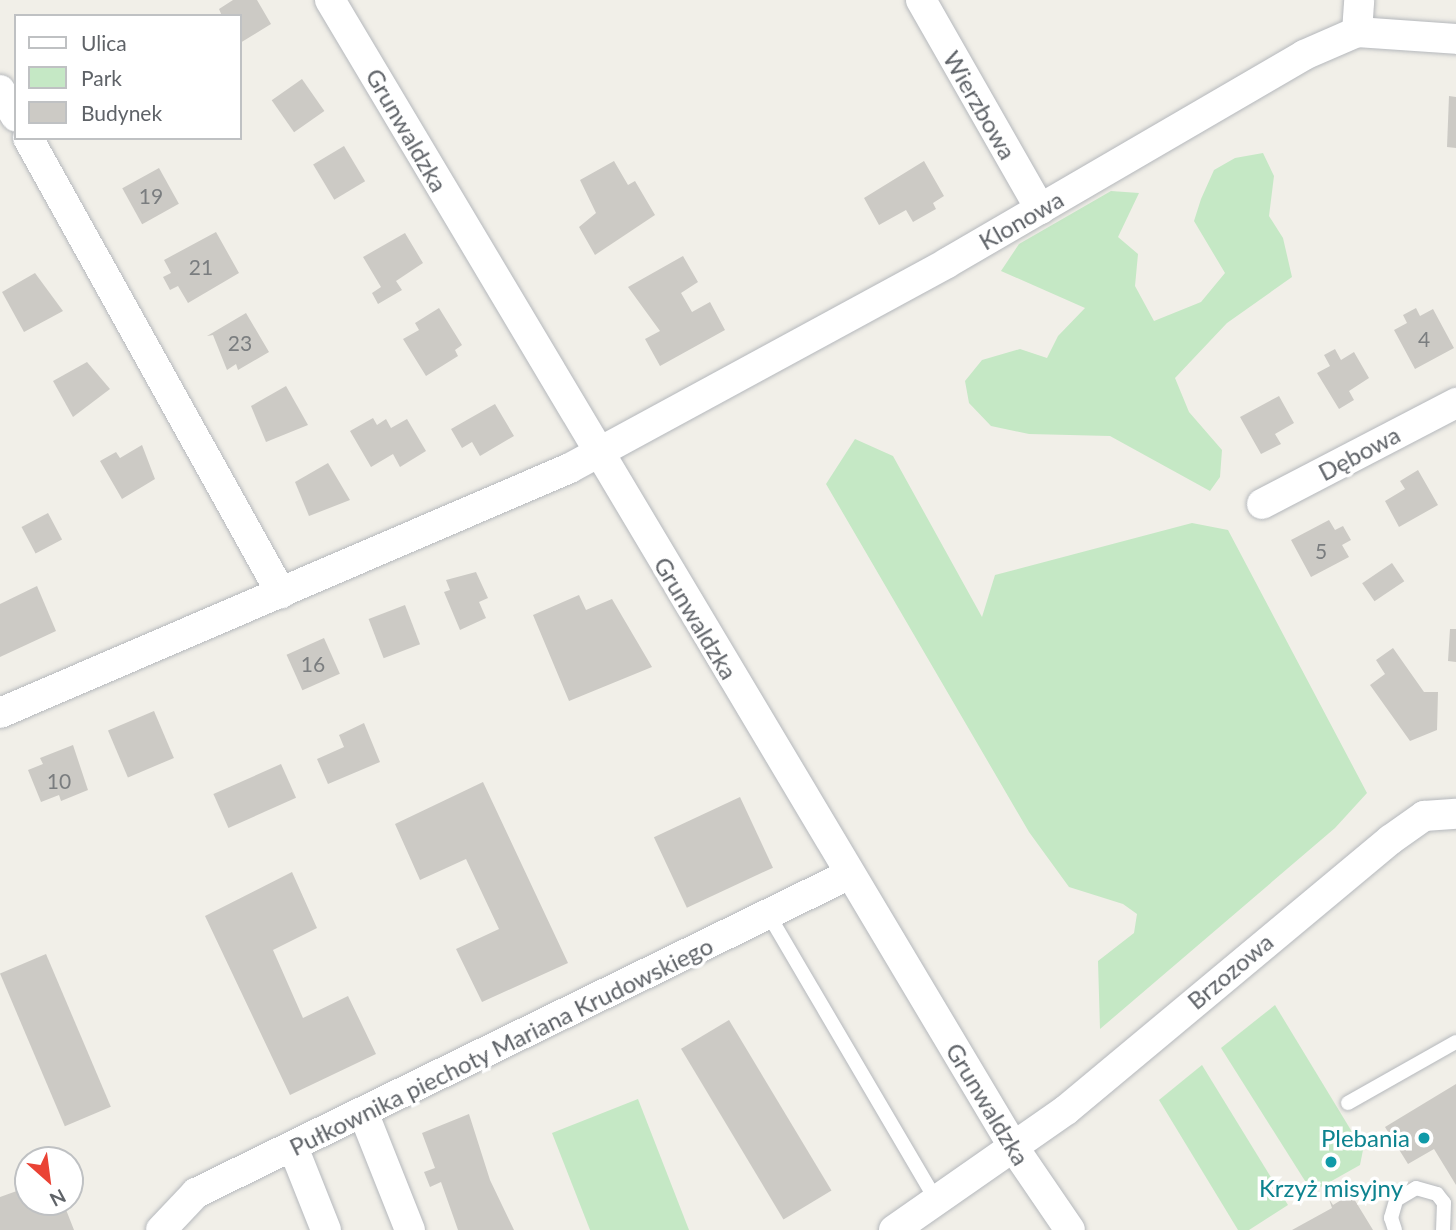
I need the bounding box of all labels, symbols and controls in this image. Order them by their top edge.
legend [14,14,242,140]
text: Ulica [81,30,127,55]
street label: Wierzbowa [937,46,1023,164]
street label: Grunwaldzka [360,63,454,197]
text: Park [81,65,122,90]
text: Budynek [81,100,162,125]
house number: 19 [139,183,163,209]
street label: Klonowa [974,184,1068,256]
house number: 21 [189,254,213,280]
house number: 4 [1418,326,1430,352]
house number: 23 [228,330,252,356]
street label: Dębowa [1313,420,1405,486]
house number: 5 [1315,538,1327,564]
street label: Grunwaldzka [648,552,744,684]
house number: 16 [301,651,325,677]
house number: 10 [47,768,71,794]
street label: Brzozowa [1181,927,1279,1015]
street label: Pułkownika piechoty Mariana Krudowskiego [284,931,718,1161]
street label: Grunwaldzka [940,1038,1036,1170]
place label: Plebania [1321,1124,1410,1152]
marker: Plebania [1416,1130,1432,1146]
north arrow [14,1146,84,1216]
marker: Krzyż misyjny [1323,1154,1339,1170]
place label: Krzyż misyjny [1259,1174,1403,1202]
text: N [46,1185,70,1212]

